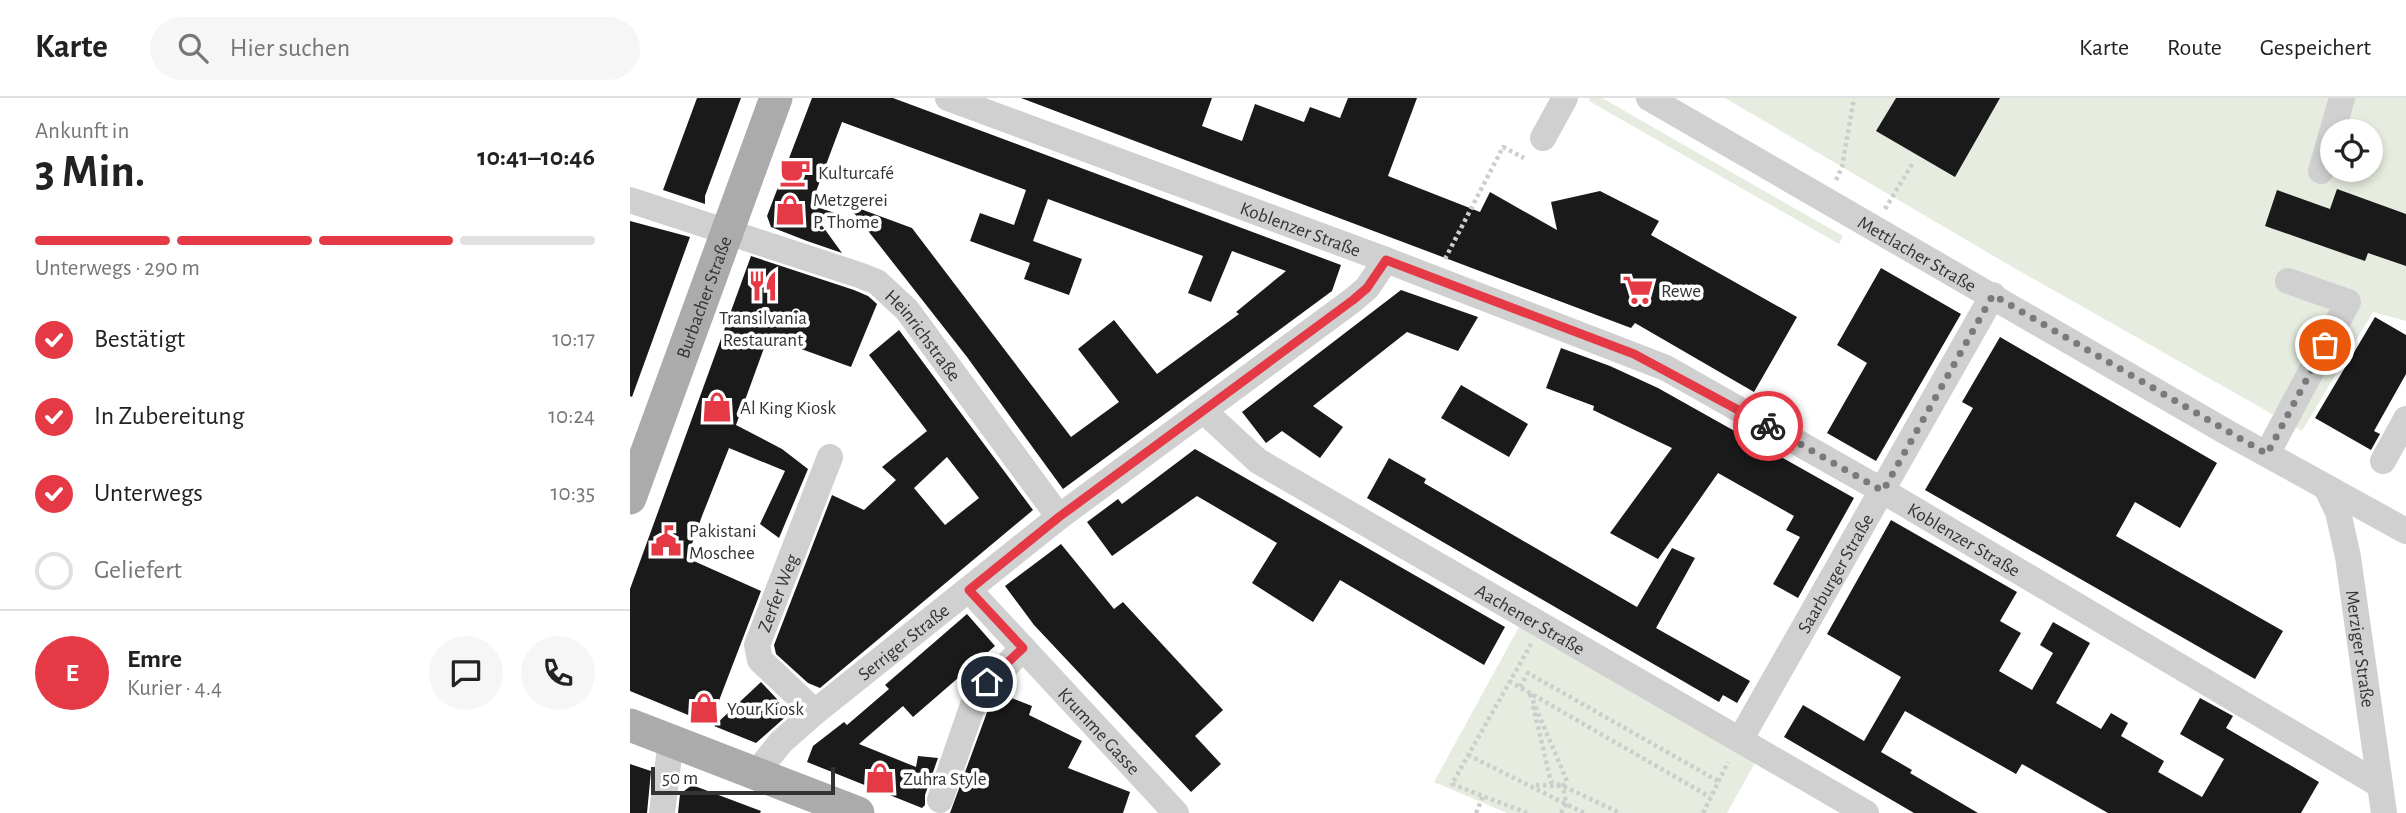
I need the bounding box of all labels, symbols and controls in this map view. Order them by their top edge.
search box [150,17,640,80]
icon: search [174,29,212,67]
text: Karte [35,31,108,64]
text: Hier suchen [230,35,350,61]
text: Karte [2079,36,2129,60]
text: Route [2167,36,2222,60]
text: Gespeichert [2260,36,2371,60]
map controls [2320,119,2383,182]
button: locate [2320,119,2383,182]
text: Ankunft in [35,120,129,143]
text: 10:41–10:46 [477,144,595,170]
text: 3 Min. [35,149,145,195]
cafe icon: Kulturcafé [778,155,812,189]
place label: Kulturcafé [818,164,894,183]
place label: Metzgerei P. Thome [813,191,888,232]
shop icon: Metzgerei P. Thome [773,193,807,227]
street label: Koblenzer Straße [1237,199,1363,261]
street label: Mettlacher Straße [1854,213,1979,296]
street label: Burbacher Straße [674,234,736,361]
text: Unterwegs · 290 m [35,257,200,280]
restaurant icon: Transilvania Restaurant [746,269,780,303]
supermarket icon: Rewe [1621,273,1655,307]
place label: Rewe [1661,282,1701,301]
street label: Heinrichstraße [881,287,964,385]
place label: Transilvania Restaurant [719,309,807,350]
pin [2295,315,2355,375]
icon: check [35,321,73,359]
text: Bestätigt [94,326,185,352]
icon: bag [2306,326,2344,364]
text: 10:17 [552,328,595,351]
shop icon: Al King Kiosk [700,390,734,424]
courier [1733,391,1803,461]
icon: check [35,398,73,436]
place label: Al King Kiosk [740,399,836,418]
text: In Zubereitung [94,403,244,429]
text: 10:24 [548,405,595,428]
icon: bike [1749,407,1787,445]
icon: check [35,475,73,513]
text: Unterwegs [94,480,203,506]
text: 10:35 [551,482,595,505]
street label: Koblenzer Straße [1904,500,2023,581]
street label: Saarburger Straße [1795,511,1878,637]
place label: Pakistani Moschee [689,522,757,563]
public building icon: Pakistani Moschee [649,524,683,558]
street label: Zerfer Weg [755,551,803,635]
text: Geliefert [94,557,182,583]
street label: Aachener Straße [1472,581,1588,659]
street label: Merziger Straße [2342,589,2377,709]
street label: Serriger Straße [855,601,953,685]
button: chat [429,636,503,710]
button: phone [521,636,595,710]
text: Emre [127,646,182,672]
pin [957,652,1017,712]
text: E [65,660,79,686]
icon: home [968,663,1006,701]
text: Kurier · 4.4 [127,677,222,700]
street label: Krumme Gasse [1054,685,1143,779]
shop icon: Your Kiosk [687,691,721,725]
place label: Your Kiosk [727,700,804,719]
shop icon: Zuhra Style [863,761,897,795]
scale bar [651,764,835,796]
text: 50 m [662,769,698,788]
place label: Zuhra Style [903,770,987,789]

